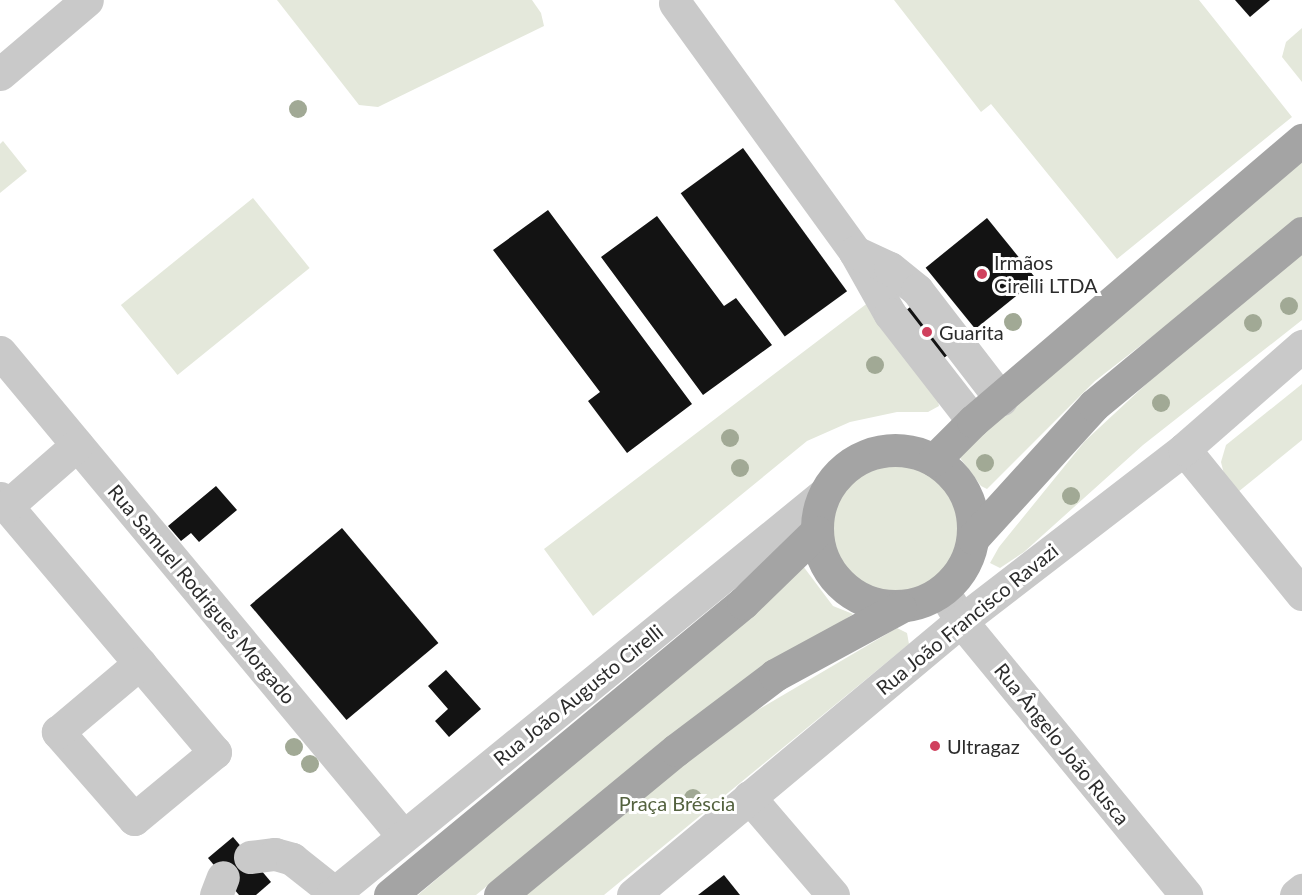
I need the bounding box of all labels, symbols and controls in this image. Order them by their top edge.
place label: Irmãos Cirelli LTDA [994,250,1098,297]
marker: Irmãos Cirelli LTDA [975,267,989,281]
place label: Guarita [939,320,1004,344]
marker: Guarita [920,325,934,339]
street label: Rua Samuel Rodrigues Morgado [103,479,301,709]
street label: Rua João Francisco Ravazi [871,538,1063,700]
street label: Rua João Augusto Cirelli [488,619,668,771]
street label: Rua Ângelo João Rusca [989,658,1135,830]
place label: Ultragaz [947,734,1020,758]
marker: Ultragaz [928,739,942,753]
park label: Praça Bréscia [619,791,735,815]

